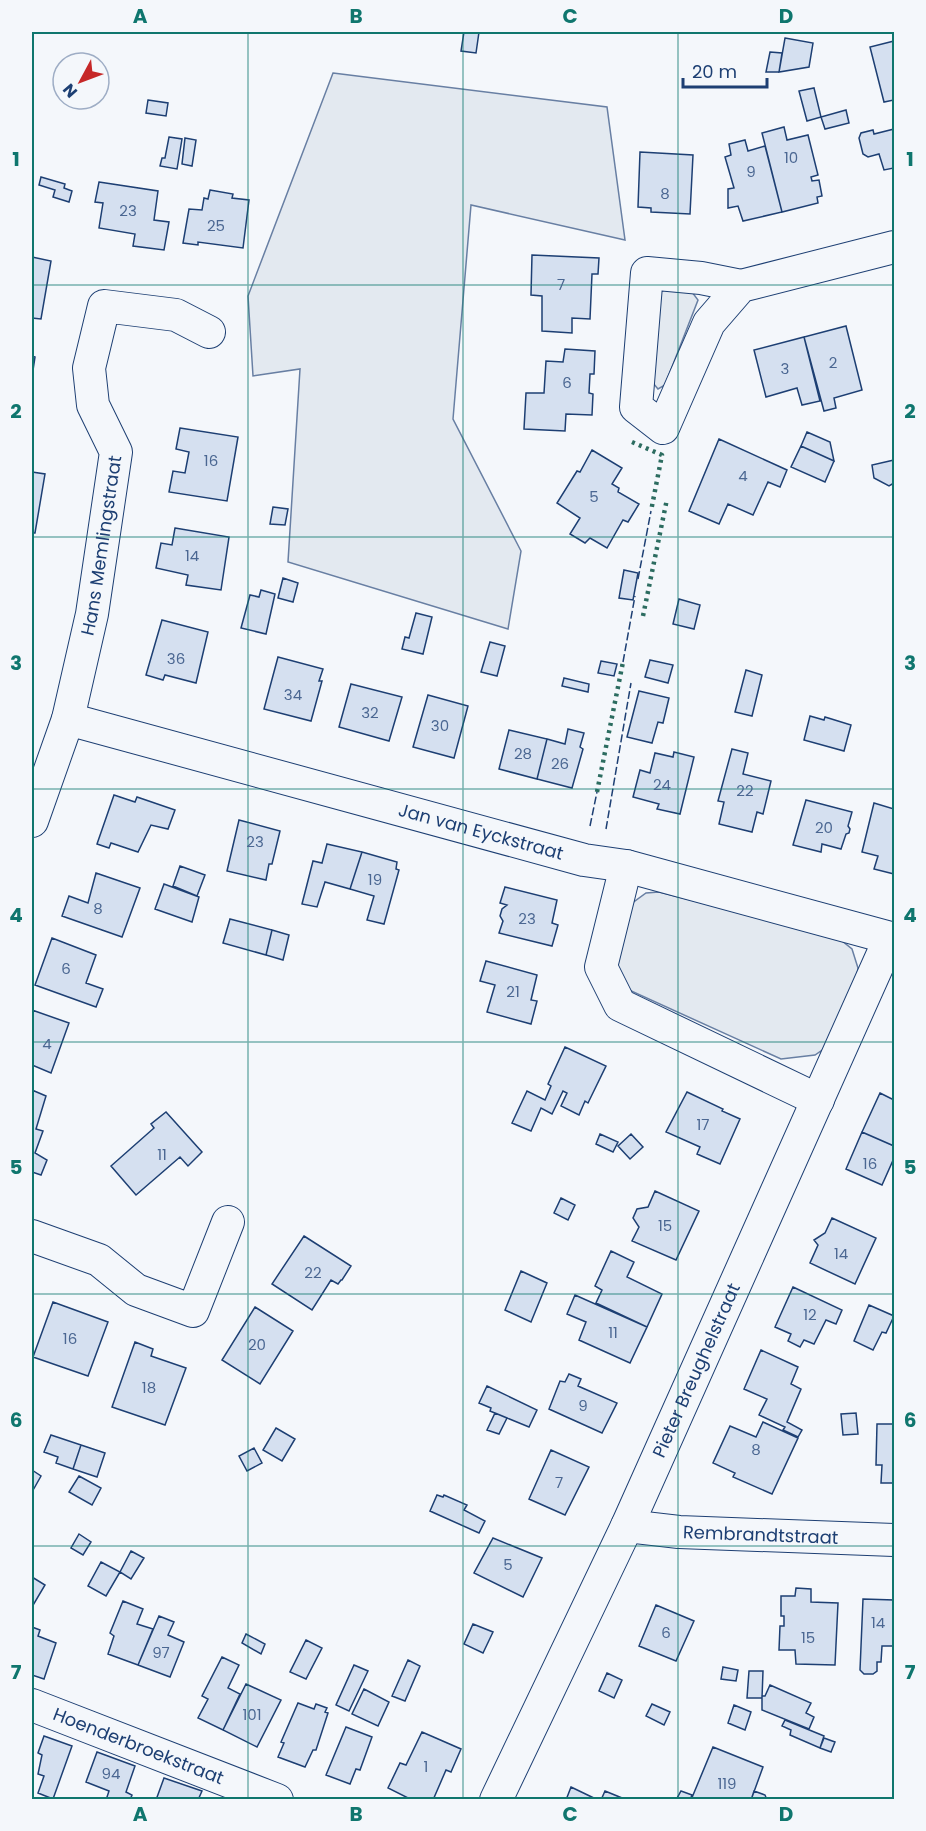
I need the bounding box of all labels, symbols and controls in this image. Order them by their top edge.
text: A [133,2,148,30]
text: B [349,2,363,30]
text: C [562,2,578,30]
text: D [779,2,793,30]
north arrow [51,51,111,111]
scale bar [683,51,767,89]
text: 20 m [692,59,737,84]
text: N [57,78,83,103]
text: 1 [12,145,20,173]
text: 1 [906,145,914,173]
house number: 10 [784,147,798,168]
house number: 9 [746,161,756,182]
house number: 8 [660,183,670,204]
house number: 23 [119,200,137,221]
house number: 25 [207,215,225,236]
house number: 7 [557,274,565,295]
house number: 2 [829,352,837,373]
house number: 3 [781,358,789,379]
house number: 6 [562,372,572,393]
text: 2 [10,397,22,425]
text: 2 [904,397,916,425]
house number: 16 [204,450,218,471]
street label: Hans Memlingstraat [74,454,127,638]
house number: 4 [738,465,748,486]
house number: 5 [589,486,599,507]
house number: 14 [185,545,199,566]
house number: 36 [167,648,185,669]
text: 3 [10,649,22,677]
text: 3 [904,649,916,677]
house number: 34 [284,684,302,705]
house number: 32 [361,702,379,723]
house number: 30 [431,715,449,736]
house number: 28 [514,743,532,764]
house number: 26 [551,753,569,774]
house number: 24 [653,774,671,795]
house number: 22 [736,780,754,801]
street label: Jan van Eyckstraat [396,797,566,866]
house number: 20 [815,817,833,838]
house number: 23 [246,831,264,852]
house number: 19 [368,869,382,890]
house number: 8 [93,898,103,919]
text: 4 [9,901,23,929]
text: 4 [903,901,917,929]
house number: 23 [518,908,536,929]
house number: 6 [61,958,71,979]
house number: 21 [506,981,520,1002]
house number: 4 [42,1033,52,1054]
house number: 17 [697,1114,710,1135]
house number: 11 [157,1144,167,1165]
text: 5 [10,1153,23,1181]
house number: 16 [863,1153,877,1174]
text: 5 [904,1153,917,1181]
house number: 15 [658,1215,672,1236]
house number: 14 [834,1243,848,1264]
house number: 22 [304,1262,322,1283]
street label: Pieter Breughelstraat [646,1279,746,1462]
house number: 12 [803,1304,817,1325]
house number: 11 [608,1322,618,1343]
house number: 16 [63,1328,77,1349]
house number: 20 [248,1334,266,1355]
house number: 18 [142,1377,156,1398]
house number: 9 [578,1395,588,1416]
text: 6 [10,1406,22,1434]
text: 6 [904,1406,916,1434]
house number: 8 [751,1439,761,1460]
house number: 7 [555,1472,563,1493]
street label: Rembrandtstraat [682,1519,839,1550]
house number: 5 [503,1554,513,1575]
house number: 14 [871,1612,885,1633]
house number: 6 [661,1622,671,1643]
house number: 15 [801,1627,815,1648]
house number: 97 [152,1642,170,1663]
text: 7 [11,1658,22,1686]
text: 7 [905,1658,916,1686]
street label: Hoenderbroekstraat [49,1701,227,1790]
house number: 101 [242,1704,262,1725]
house number: 1 [424,1756,428,1777]
house number: 94 [102,1763,120,1784]
house number: 119 [717,1773,737,1794]
text: A [133,1800,148,1828]
text: B [349,1800,363,1828]
text: C [562,1800,578,1828]
text: D [779,1800,793,1828]

